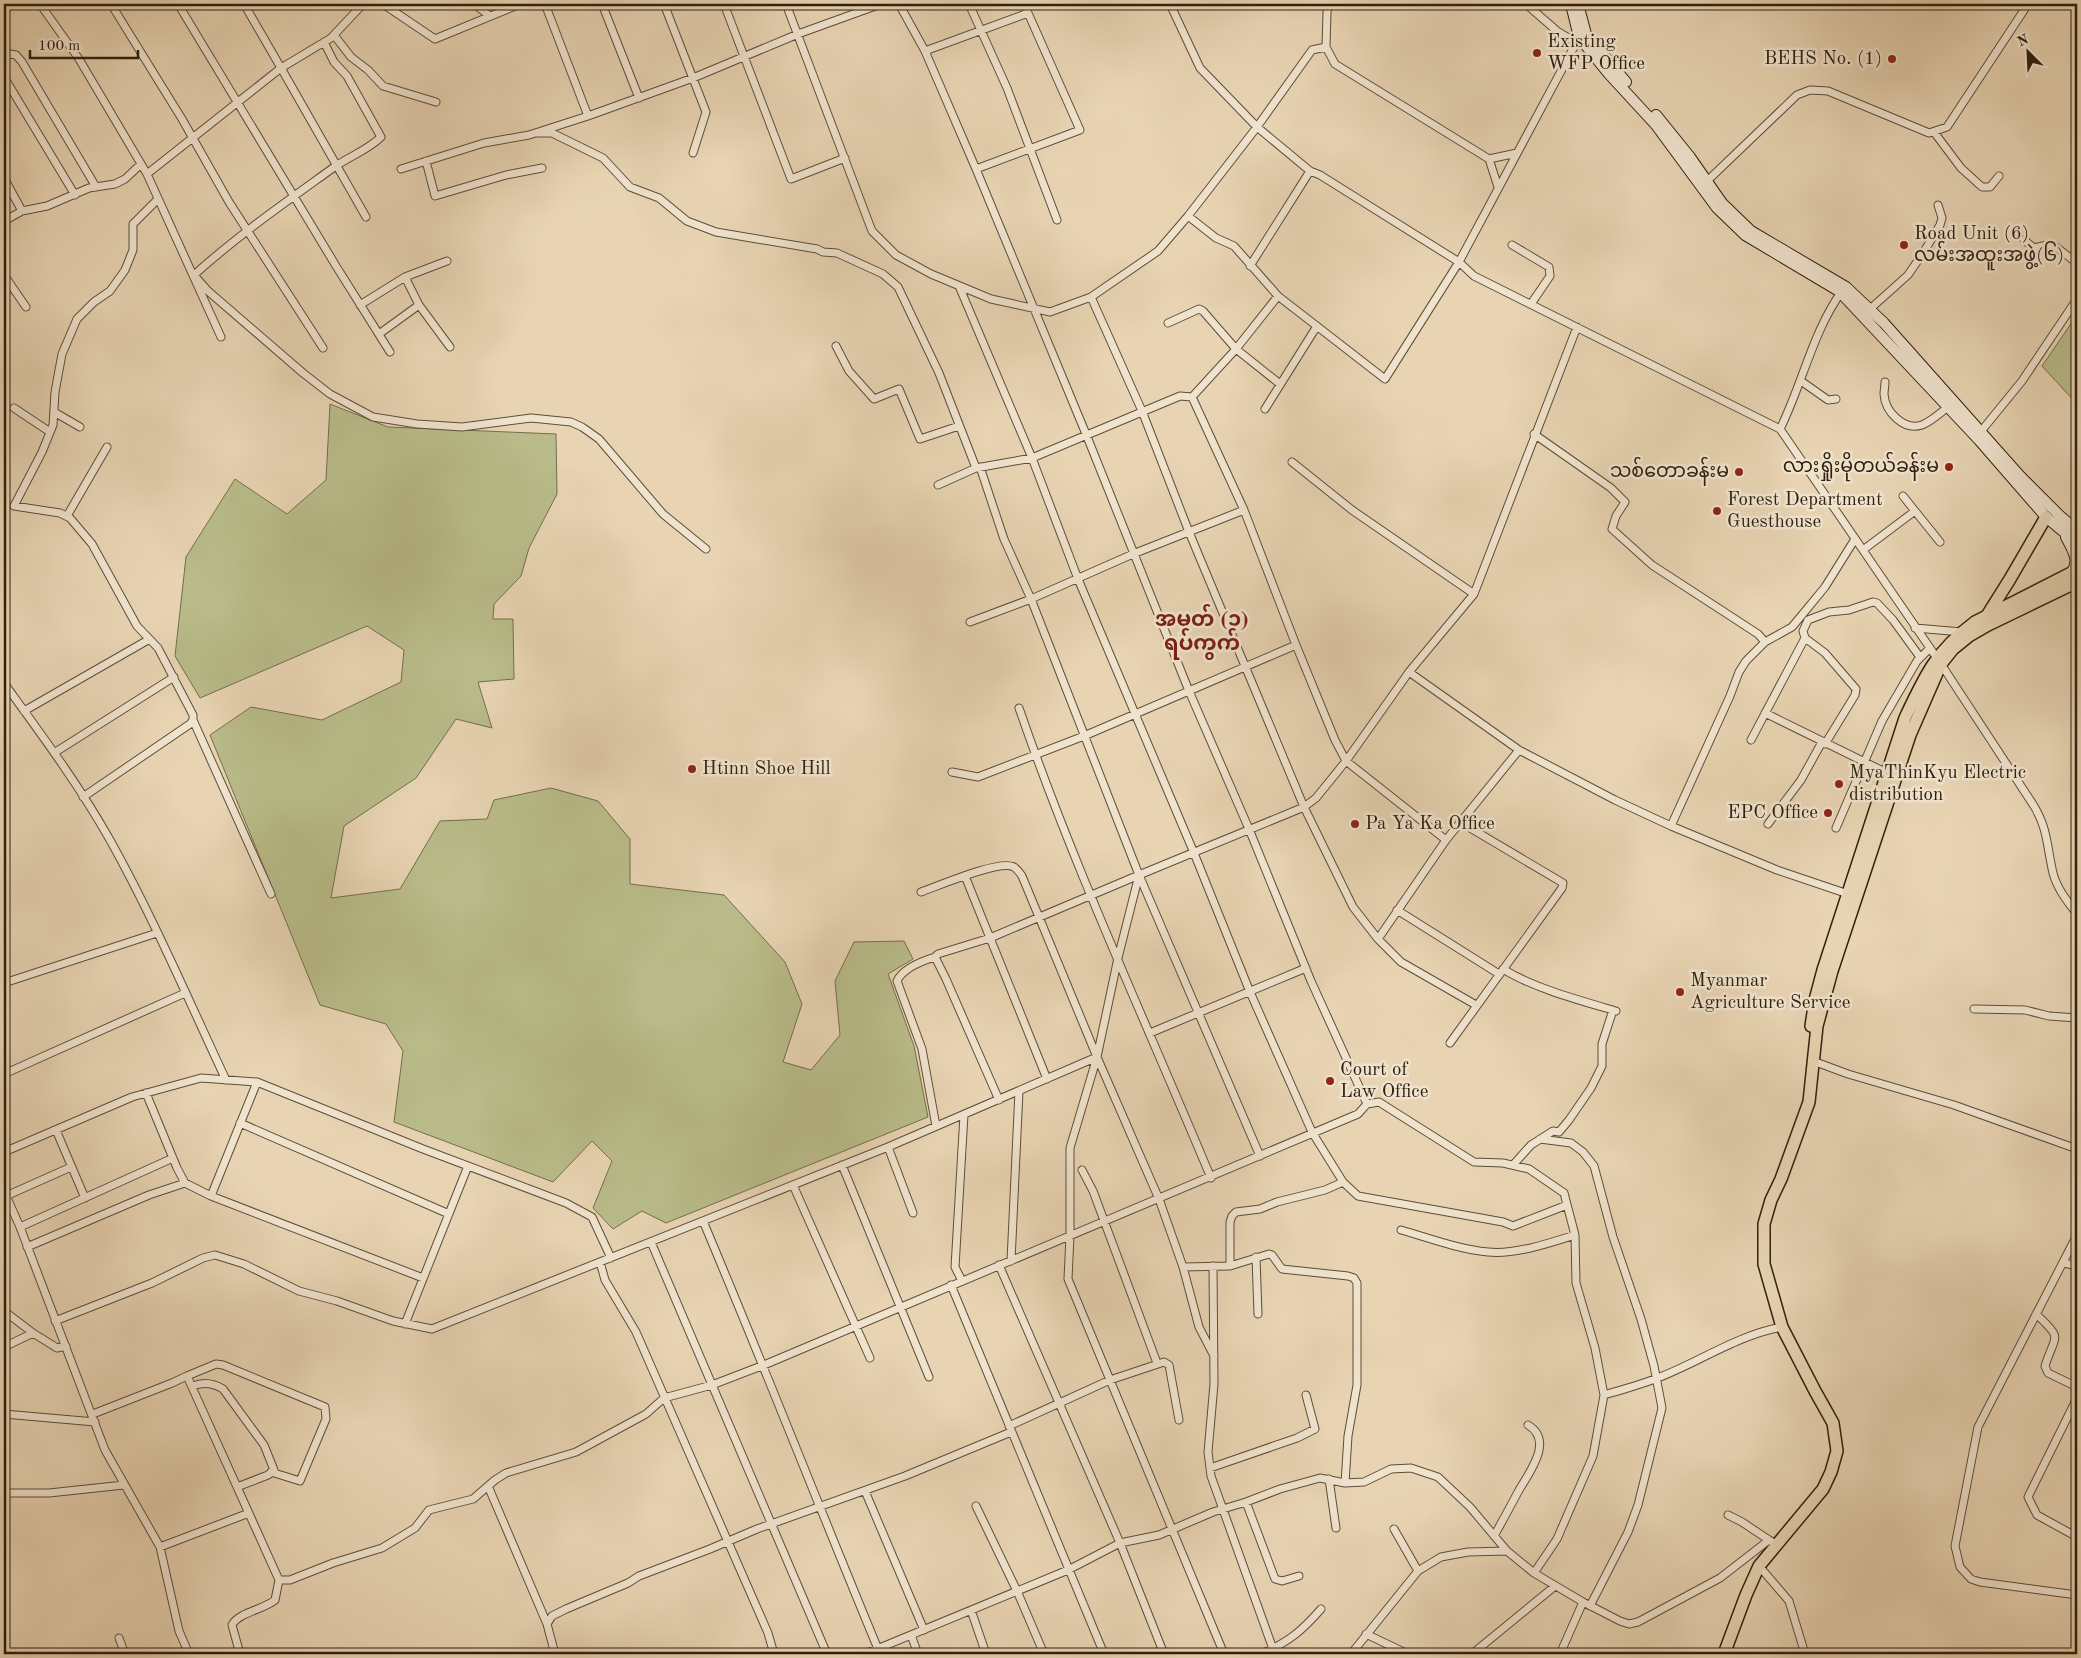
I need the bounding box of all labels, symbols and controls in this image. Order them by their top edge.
scale bar [30,28,138,60]
north arrow [2004,28,2054,78]
text: N [2015,32,2031,50]
place label: Existing WFP Office [1547,33,1645,74]
text: 100 m [38,39,80,54]
marker: Existing WFP Office [1531,47,1543,59]
place label: BEHS No. (1) [1764,49,1882,69]
marker: BEHS No. (1) [1886,53,1898,65]
place label: Road Unit (6) လမ်းအထူးအဖွဲ့(၆) [1914,224,2064,271]
marker: Road Unit (6) လမ်းအထူးအဖွဲ့(၆) [1898,239,1910,251]
place label: လားရှိုးမိုတယ်ခန်းမ [1783,451,1939,482]
place label: သစ်တောခန်းမ [1610,456,1729,486]
marker: လားရှိုးမိုတယ်ခန်းမ [1943,461,1955,473]
marker: သစ်တောခန်းမ [1733,466,1745,478]
place label: Forest Department Guesthouse [1727,491,1883,532]
marker: Forest Department Guesthouse [1711,505,1723,517]
district label: အမှတ် (၁) ရပ်ကွက် [1155,603,1249,660]
place label: Htinn Shoe Hill [702,760,831,779]
marker: Htinn Shoe Hill [686,763,698,775]
place label: MyaThinKyu Electric distribution [1849,764,2026,805]
marker: MyaThinKyu Electric distribution [1833,778,1845,790]
place label: EPC Office [1727,804,1818,823]
marker: EPC Office [1822,807,1834,819]
place label: Pa Ya Ka Office [1365,815,1495,834]
marker: Pa Ya Ka Office [1349,818,1361,830]
place label: Myanmar Agriculture Service [1690,972,1850,1013]
marker: Myanmar Agriculture Service [1674,986,1686,998]
place label: Court of Law Office [1340,1061,1428,1102]
marker: Court of Law Office [1324,1075,1336,1087]

